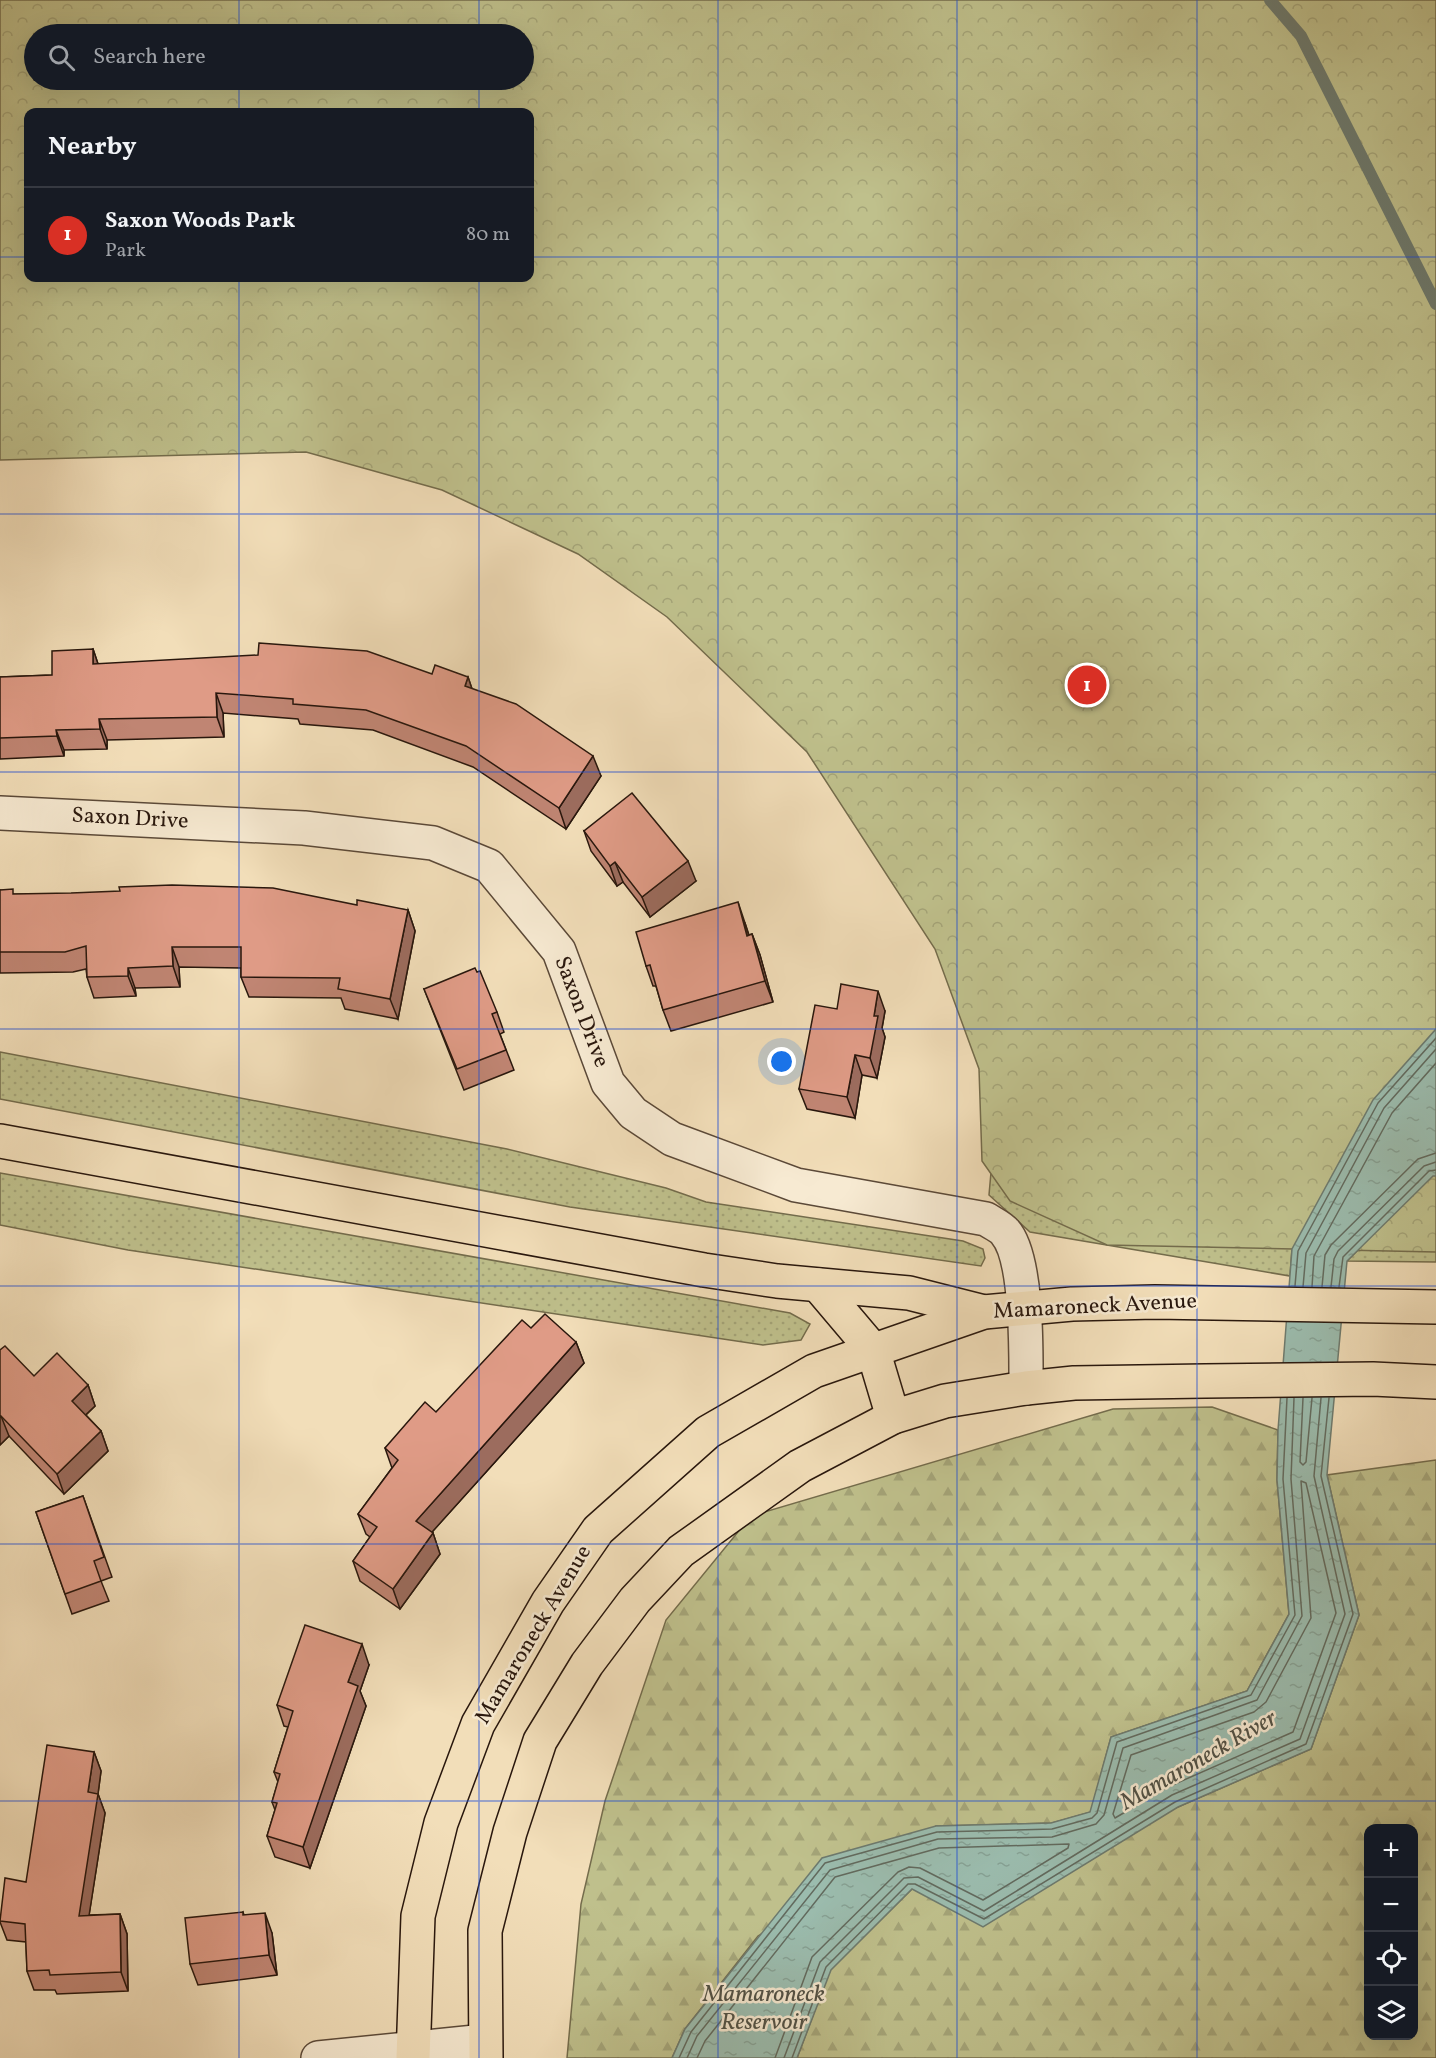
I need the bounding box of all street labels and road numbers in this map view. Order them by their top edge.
street label: Saxon Drive [71,800,189,838]
street label: Saxon Drive [546,952,616,1072]
street label: Mamaroneck Avenue [992,1286,1198,1328]
street label: Mamaroneck Avenue [468,1540,600,1730]

